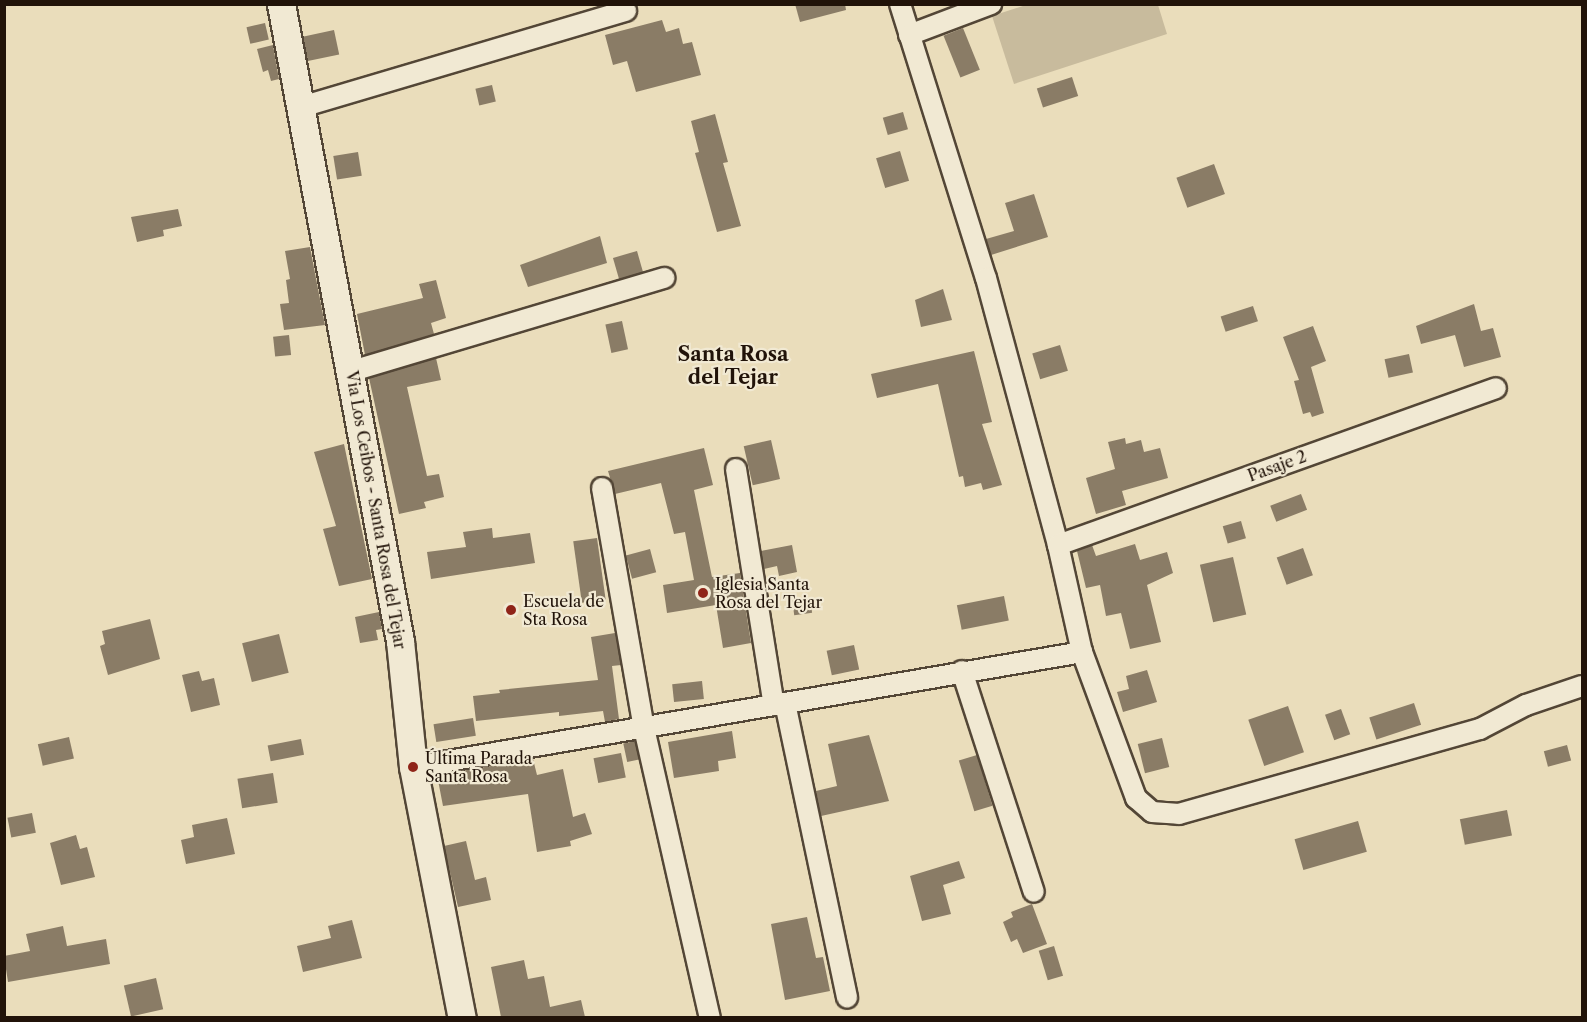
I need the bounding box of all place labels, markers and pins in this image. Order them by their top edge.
place label: Iglesia Santa Rosa del Tejar [715,574,823,612]
marker: Iglesia Santa Rosa del Tejar [696,586,710,600]
place label: Escuela de Sta Rosa [523,591,604,629]
marker: Escuela de Sta Rosa [504,603,518,617]
place label: Última Parada Santa Rosa [425,748,532,786]
marker: Última Parada Santa Rosa [406,760,420,774]

